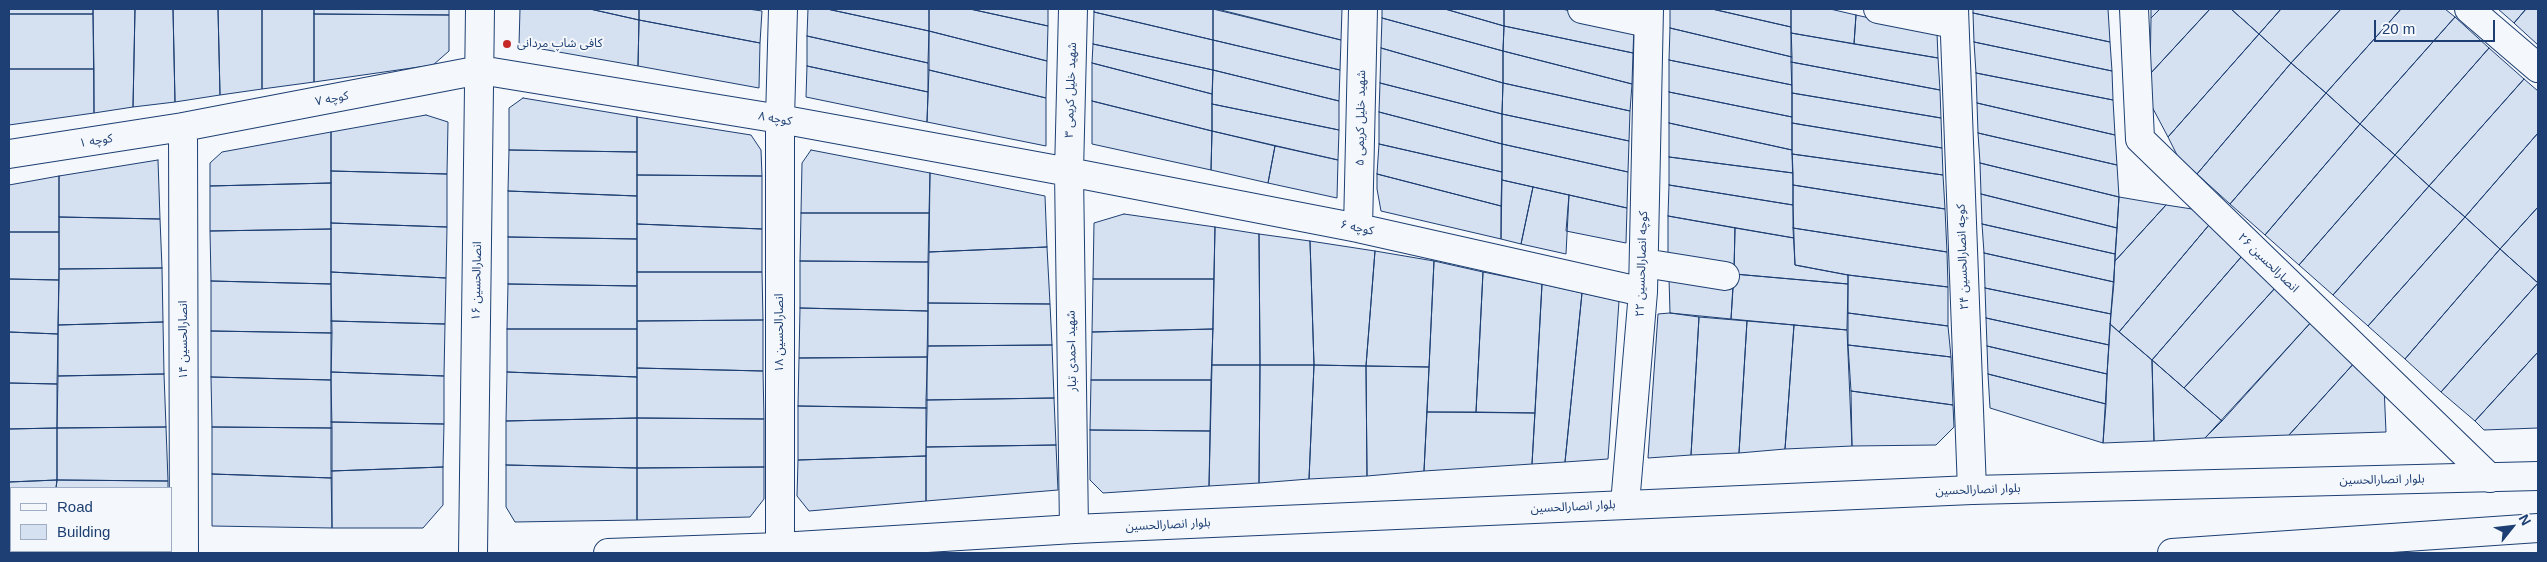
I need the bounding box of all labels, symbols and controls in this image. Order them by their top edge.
scale bar [2377,10,2498,42]
text: 20 m [2382,20,2415,37]
place label: کافى شاپ مردانى [517,37,602,51]
marker: کافى شاپ مردانى [501,38,513,50]
street label: شهید خلیل کریمی ۳ [1062,42,1080,138]
street label: شهید خلیل کریمی ۵ [1353,70,1369,166]
street label: کوچه ۷ [314,89,350,109]
street label: کوچه ۸ [757,109,793,129]
street label: کوچه ۱ [78,131,114,151]
street label: کوچه انصارالحسین ۲۴ [1954,204,1972,310]
street label: کوچه انصارالحسین ۲۲ [1633,211,1651,317]
street label: کوچه ۶ [1339,217,1375,239]
street label: انصارالحسین ۲۶ [2235,230,2301,296]
street label: انصارالحسین ۱۶ [469,241,485,321]
street label: انصارالحسین ۱۸ [773,293,787,373]
street label: انصارالحسین ۱۴ [177,300,191,380]
street label: شهید احمدی تبار [1064,310,1080,392]
street label: بلوار انصارالحسین [2339,472,2425,488]
street label: بلوار انصارالحسین [1935,481,2021,499]
legend [10,487,172,552]
text: Road [57,498,93,515]
street label: بلوار انصارالحسین [1530,498,1616,516]
north arrow [2487,502,2537,552]
text: N [2516,511,2535,528]
street label: بلوار انصارالحسین [1125,516,1211,534]
text: Building [57,523,110,540]

